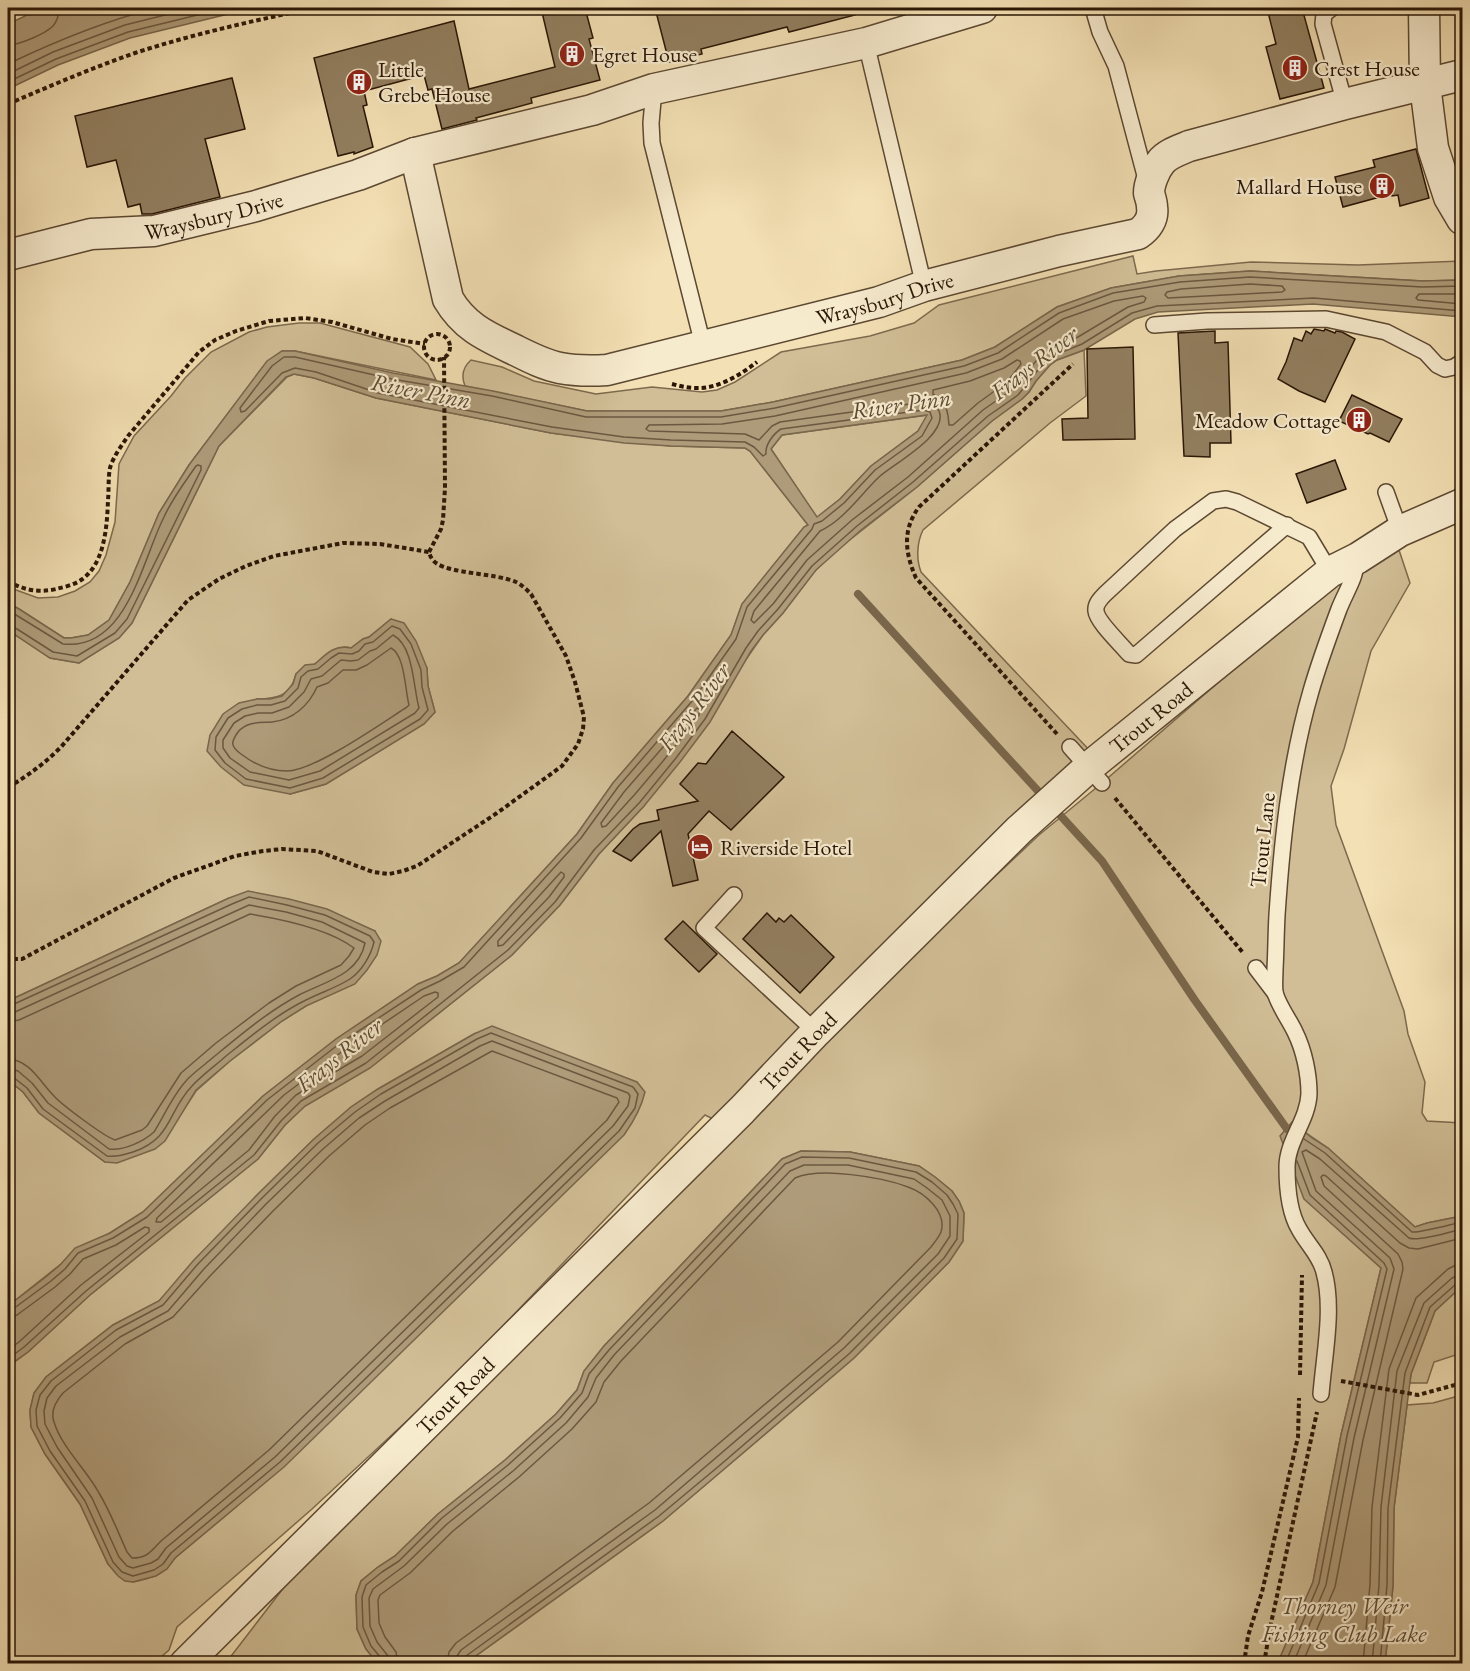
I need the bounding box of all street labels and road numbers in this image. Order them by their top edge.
street label: Wraysbury Drive [144,185,287,246]
street label: Wraysbury Drive [813,265,957,332]
street label: Trout Road [1103,674,1200,760]
street label: Trout Lane [1243,791,1282,889]
street label: Trout Road [754,1005,844,1097]
street label: Trout Road [410,1350,502,1441]

